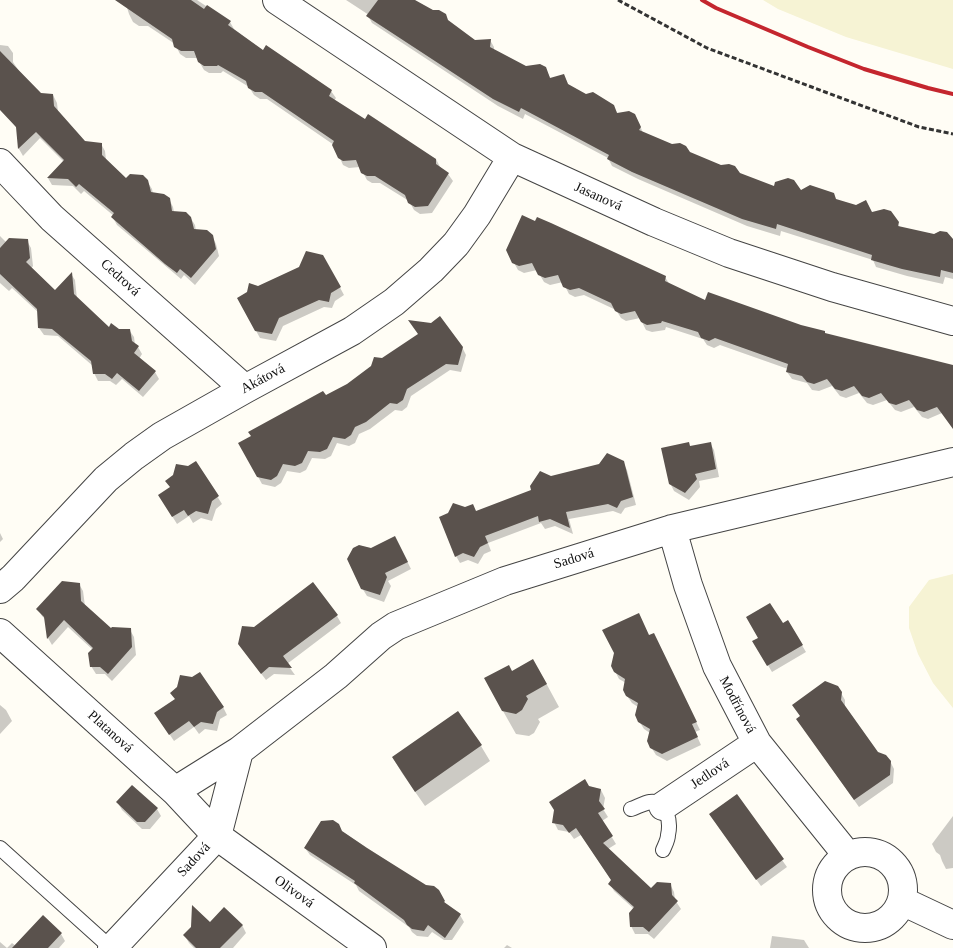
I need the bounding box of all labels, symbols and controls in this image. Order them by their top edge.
street label: Jasanová [571,179,625,215]
street label: Cedrová [97,256,143,300]
street label: Akátová [238,360,288,398]
street label: Sadová [552,545,596,573]
street label: Modřínová [715,674,759,736]
street label: Platanová [84,707,136,757]
street label: Jedlová [688,755,732,793]
street label: Sadová [174,839,214,881]
street label: Olivová [271,872,317,912]

